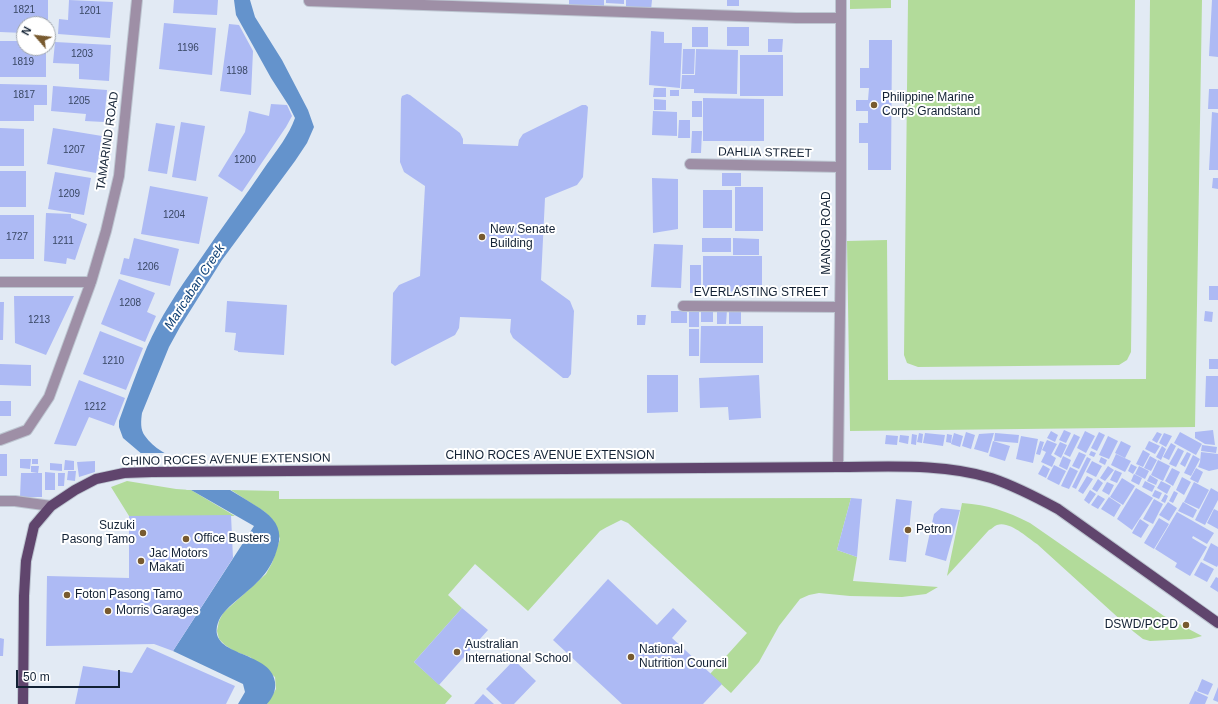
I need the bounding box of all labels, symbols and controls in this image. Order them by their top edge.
house number: 1821 [13,4,35,16]
house number: 1201 [79,5,101,17]
north arrow [16,16,56,56]
text: N [19,25,33,37]
house number: 1196 [177,42,199,54]
house number: 1203 [71,48,93,60]
house number: 1819 [12,56,34,68]
house number: 1198 [226,65,248,77]
house number: 1817 [13,89,35,101]
street label: TAMARIND ROAD [94,91,122,191]
place label: Philippine Marine Corps Grandstand [882,91,980,119]
house number: 1205 [68,95,90,107]
marker: Philippine Marine Corps Grandstand [869,100,879,110]
house number: 1207 [63,144,85,156]
street label: DAHLIA STREET [718,145,812,161]
house number: 1200 [234,154,256,166]
house number: 1209 [58,188,80,200]
street label: MANGO ROAD [820,191,834,275]
house number: 1204 [163,209,185,221]
place label: New Senate Building [490,223,555,251]
house number: 1727 [6,231,28,243]
marker: New Senate Building [477,232,487,242]
house number: 1211 [52,235,74,247]
water label: Maricaban Creek [162,241,228,333]
house number: 1206 [137,261,159,273]
street label: EVERLASTING STREET [694,286,828,300]
house number: 1208 [119,297,141,309]
house number: 1213 [28,314,50,326]
house number: 1210 [102,355,124,367]
house number: 1212 [84,401,106,413]
street label: CHINO ROCES AVENUE EXTENSION [445,449,655,463]
street label: CHINO ROCES AVENUE EXTENSION [121,451,331,469]
place label: Suzuki Pasong Tamo [62,519,135,547]
place label: Petron [916,523,951,537]
marker: Petron [903,525,913,535]
marker: Suzuki Pasong Tamo [138,528,148,538]
place label: Office Busters [194,532,269,546]
marker: Office Busters [181,534,191,544]
place label: Jac Motors Makati [149,547,208,575]
marker: Jac Motors Makati [136,556,146,566]
place label: Foton Pasong Tamo [75,588,182,602]
marker: Foton Pasong Tamo [62,590,72,600]
place label: Morris Garages [116,604,199,618]
marker: Morris Garages [103,606,113,616]
place label: DSWD/PCPD [1105,618,1178,632]
marker: DSWD/PCPD [1181,620,1191,630]
place label: Australian International School [465,638,571,666]
place label: National Nutrition Council [639,643,727,671]
marker: Australian International School [452,647,462,657]
marker: National Nutrition Council [626,652,636,662]
scale bar [18,662,122,688]
text: 50 m [23,670,50,684]

